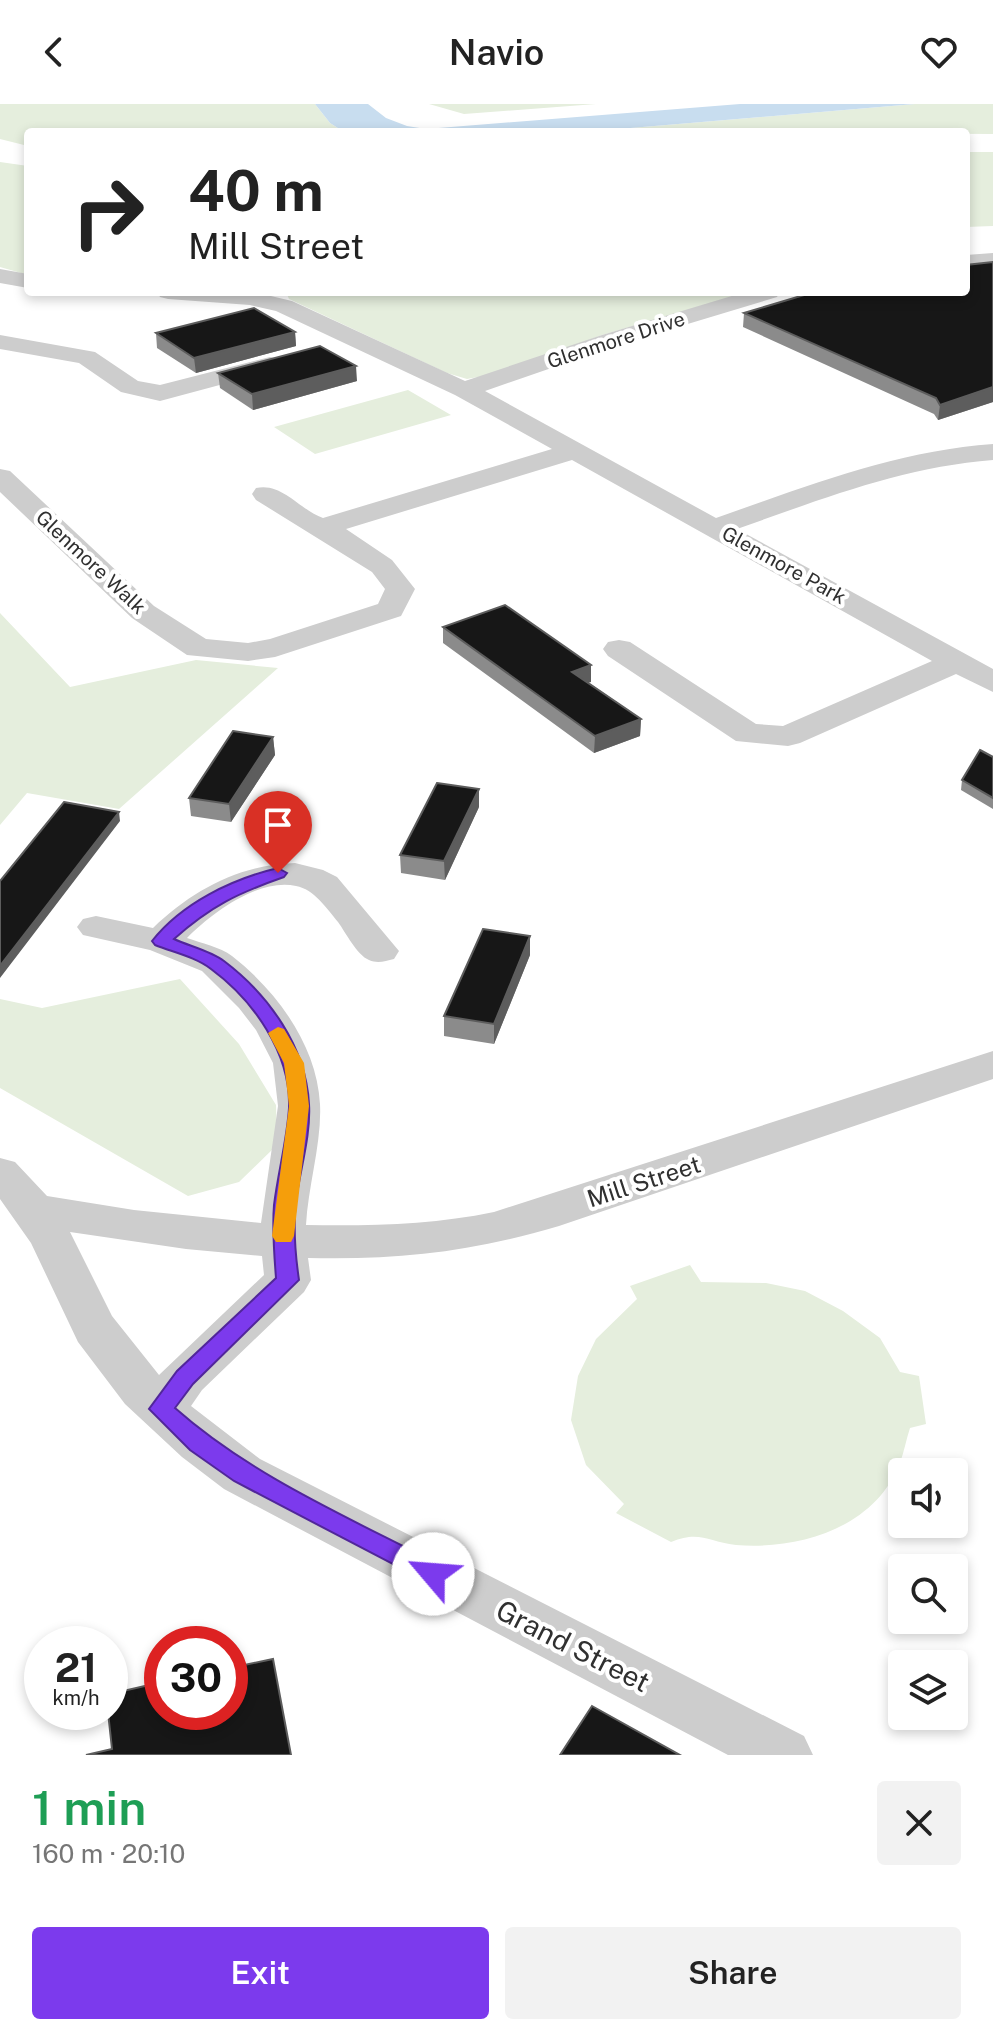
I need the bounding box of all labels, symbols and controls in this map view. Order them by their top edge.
icon: back [32,30,76,74]
icon: heart [917,30,961,74]
text: Navio [449,31,544,73]
text: 40 m [188,158,324,224]
icon: right [56,160,160,264]
text: Mill Street [188,225,364,267]
street label: Glenmore Drive [544,306,688,374]
street label: Glenmore Walk [31,505,151,619]
street label: Glenmore Park [718,521,850,609]
pin [244,791,312,873]
icon: arrive [256,803,300,847]
street label: Mill Street [584,1150,704,1213]
map controls [888,1458,968,1730]
button: sound [888,1458,968,1538]
position arrow [391,1532,475,1616]
button: search [888,1554,968,1634]
street label: Grand Street [491,1593,656,1698]
speed limit sign: 30 [144,1626,248,1730]
text: 21 [55,1644,97,1691]
button: layers [888,1650,968,1730]
text: km/h [52,1686,100,1710]
text: 1 min [32,1779,146,1836]
button: close [877,1781,961,1865]
text: 160 m · 20:10 [32,1838,186,1869]
button: Exit [32,1927,489,2019]
button: Share [505,1927,961,2019]

